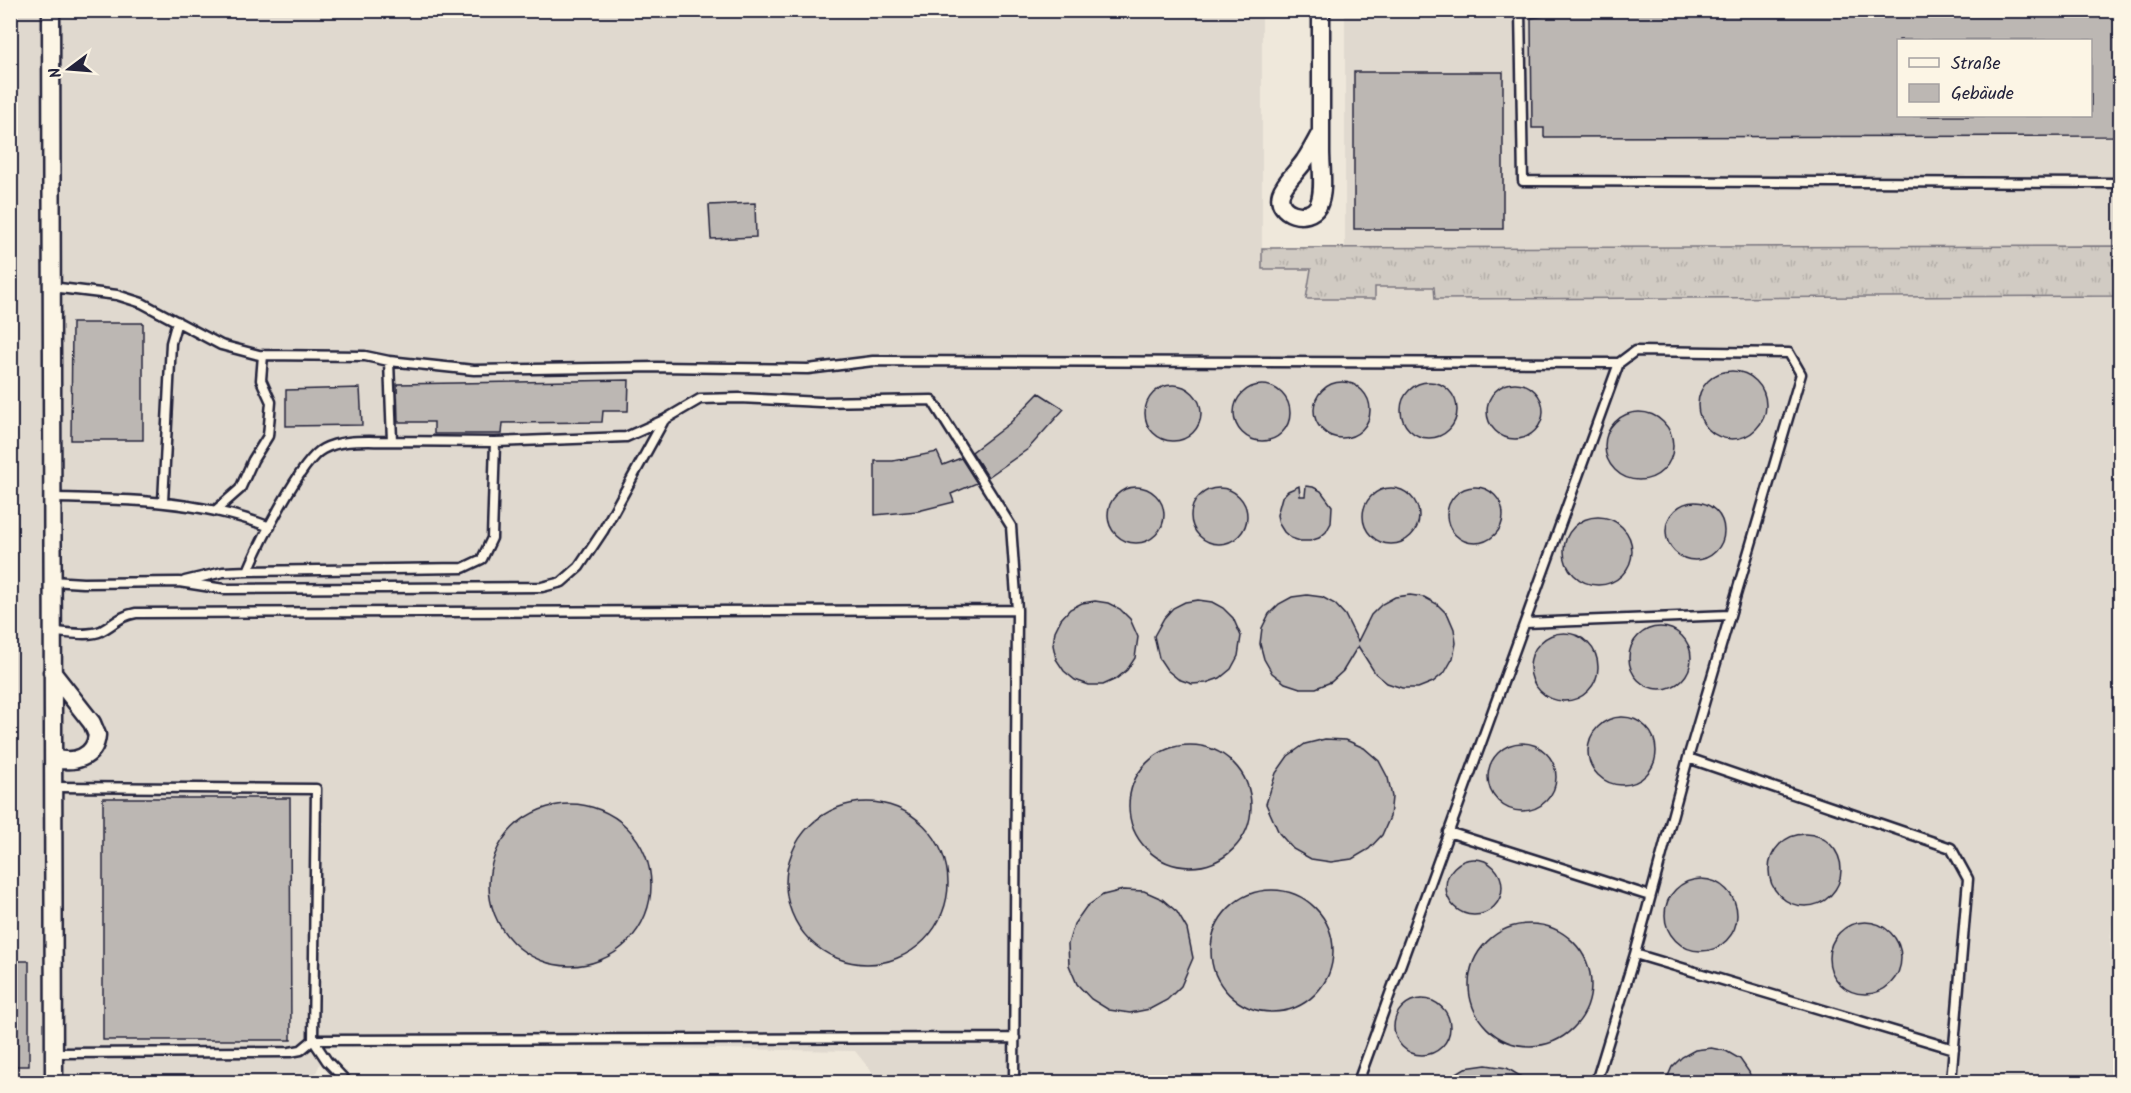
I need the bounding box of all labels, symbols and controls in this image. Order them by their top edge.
north arrow [39,39,99,99]
legend [1897,39,2092,117]
text: Straße [1951,50,2001,79]
text: N [43,64,69,81]
text: Gebäude [1951,80,2014,109]

